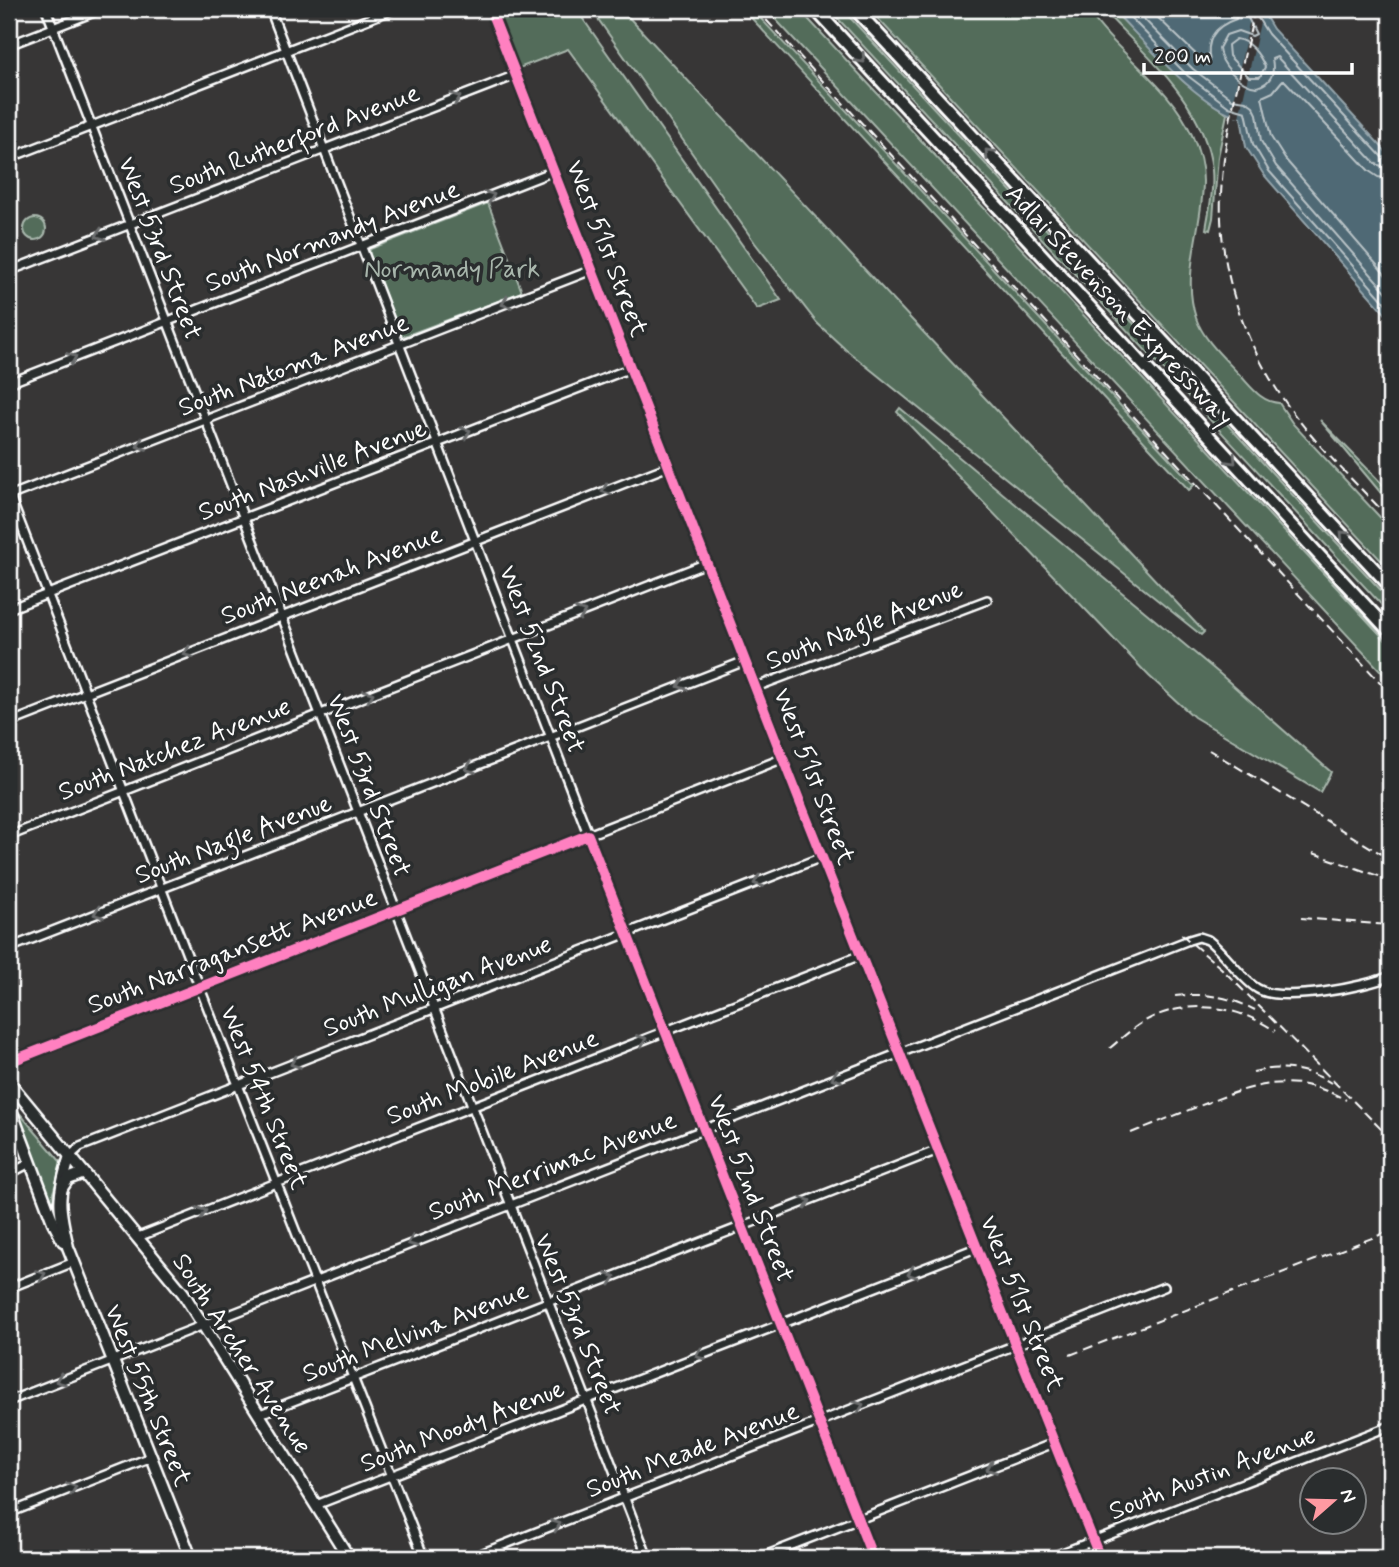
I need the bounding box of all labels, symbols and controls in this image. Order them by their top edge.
scale bar [1144,32,1352,76]
text: 200 m [1154,43,1211,71]
one-way arrow [853,51,865,64]
street label: South Rutherford Avenue [165,76,426,205]
one-way arrow [449,92,461,106]
one-way arrow [985,148,998,161]
street label: West 53rd Street [109,152,210,345]
street label: West 51st Street [557,156,655,342]
street label: South Normandy Avenue [201,173,465,301]
street label: Adlai Stevenson Expressway [997,178,1240,435]
one-way arrow [483,190,495,204]
one-way arrow [95,227,107,241]
park label: Normandy Park [364,253,540,287]
one-way arrow [501,295,513,309]
street label: South Natoma Avenue [174,306,414,426]
one-way arrow [66,353,78,367]
street label: South Nashville Avenue [194,412,432,530]
one-way arrow [459,426,471,440]
one-way arrow [135,437,147,451]
one-way arrow [1223,452,1236,465]
one-way arrow [600,482,612,496]
street label: South Neenah Avenue [216,518,447,634]
one-way arrow [1340,531,1352,544]
street label: West 52nd Street [490,561,593,759]
street label: South Nagle Avenue [761,573,969,682]
one-way arrow [574,607,586,621]
one-way arrow [182,644,194,658]
one-way arrow [676,677,688,691]
street label: West 51st Street [764,684,862,870]
street label: West 53rd Street [318,689,419,882]
one-way arrow [362,689,374,703]
street label: South Natchez Avenue [54,690,296,810]
one-way arrow [465,760,477,774]
street label: South Nagle Avenue [130,787,338,896]
one-way arrow [753,873,765,887]
street label: South Narragansett Avenue [83,881,383,1023]
one-way arrow [93,905,105,919]
street label: South Mulligan Avenue [319,928,557,1046]
street label: West 54th Street [211,1001,315,1195]
street label: South Mobile Avenue [382,1022,604,1134]
one-way arrow [635,1034,647,1048]
one-way arrow [290,1054,302,1068]
one-way arrow [830,1068,842,1082]
street label: West 52nd Street [699,1090,802,1288]
street label: South Merrimac Avenue [424,1104,682,1230]
one-way arrow [799,1197,811,1211]
one-way arrow [195,1206,207,1220]
street label: West 51st Street [970,1211,1072,1397]
street label: West 53rd Street [525,1229,629,1421]
one-way arrow [407,1234,419,1248]
street label: South Archer Avenue [164,1247,319,1461]
one-way arrow [907,1264,919,1278]
one-way arrow [35,1270,47,1284]
one-way arrow [604,1272,616,1286]
street label: South Melvina Avenue [298,1274,534,1392]
street label: West 55th Street [95,1300,199,1492]
one-way arrow [695,1347,707,1361]
one-way arrow [55,1372,67,1386]
street label: South Moody Avenue [356,1372,570,1482]
street label: South Meade Avenue [581,1394,804,1507]
one-way arrow [853,1401,865,1415]
street label: South Austin Avenue [1104,1419,1321,1529]
one-way arrow [985,1460,997,1474]
north arrow [1298,1466,1368,1536]
one-way arrow [66,1482,78,1496]
text: N [1334,1485,1361,1506]
one-way arrow [549,1519,561,1533]

